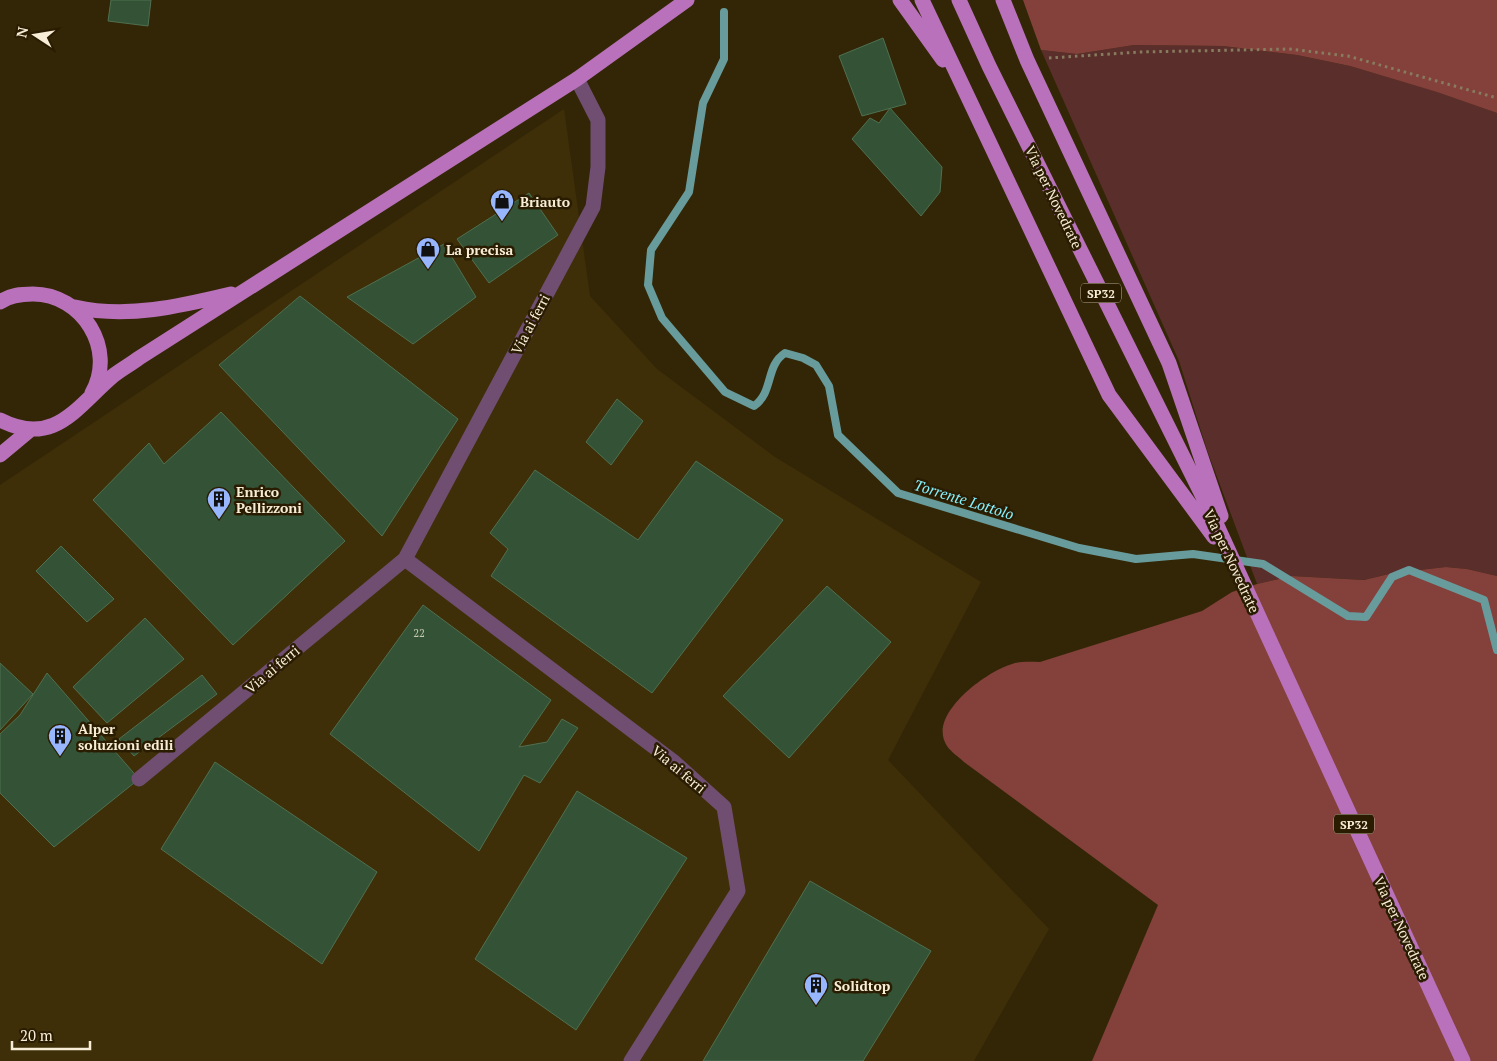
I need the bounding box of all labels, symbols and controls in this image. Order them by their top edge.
north arrow [10,10,60,60]
text: N [11,25,32,39]
street label: Via per Novedrate [1021,142,1087,252]
shop icon: Briauto [489,188,515,222]
place label: Briauto [520,192,570,211]
shop icon: La precisa [415,236,441,270]
place label: La precisa [446,240,514,259]
road number: SP32 [1081,284,1121,302]
street label: Via ai ferri [506,291,554,357]
water label: Torrente Lottolo [912,474,1017,524]
place label: Enrico Pellizzoni [236,482,302,517]
building icon: Enrico Pellizzoni [206,486,232,520]
street label: Via per Novedrate [1200,506,1264,616]
house number: 22 [413,626,425,640]
street label: Via ai ferri [241,641,303,697]
place label: Alper soluzioni edili [78,719,174,754]
building icon: Alper soluzioni edili [47,723,73,757]
street label: Via ai ferri [648,741,710,797]
road number: SP32 [1334,814,1374,834]
street label: Via per Novedrate [1370,873,1434,983]
building icon: Solidtop [803,972,829,1006]
place label: Solidtop [834,976,891,995]
scale bar [12,1018,90,1050]
text: 20 m [20,1025,53,1045]

